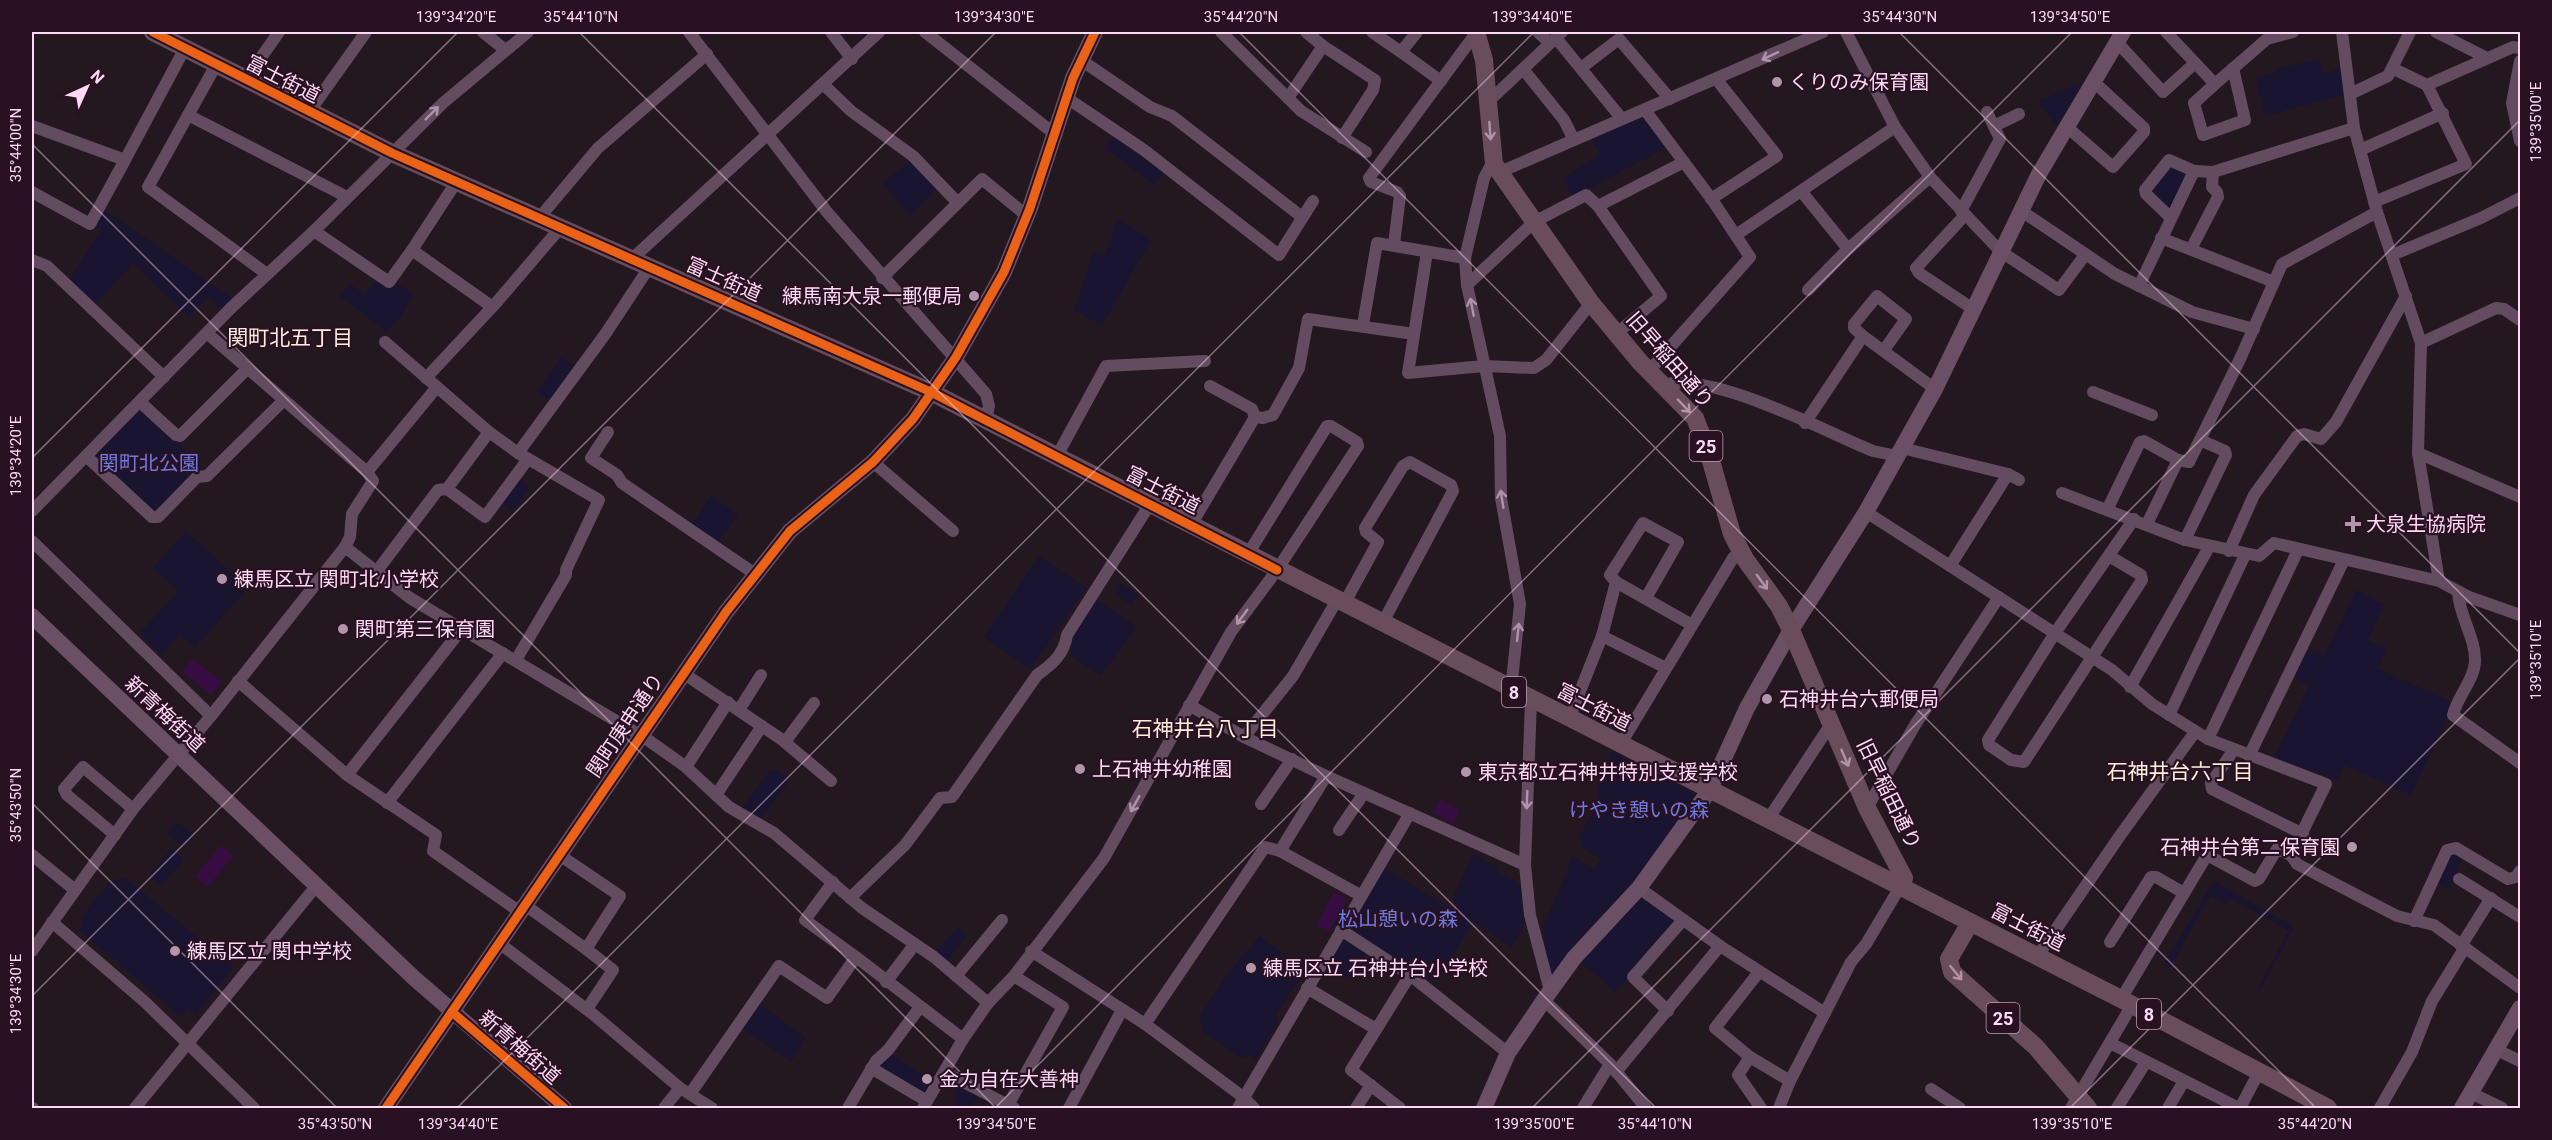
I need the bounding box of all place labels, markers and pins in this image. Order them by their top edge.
place label: くりのみ保育園 [1789,70,1929,94]
marker: くりのみ保育園 [1770,75,1784,89]
place label: 練馬南大泉一郵便局 [782,284,962,308]
marker: 練馬南大泉一郵便局 [967,289,981,303]
place label: 大泉生協病院 [2366,512,2486,536]
marker: 大泉生協病院 [2344,515,2362,533]
place label: 練馬区立 関町北小学校 [234,567,439,591]
marker: 練馬区立 関町北小学校 [215,572,229,586]
place label: 関町第三保育園 [355,617,495,641]
marker: 関町第三保育園 [336,622,350,636]
place label: 石神井台六郵便局 [1779,687,1939,711]
marker: 石神井台六郵便局 [1760,692,1774,706]
place label: 上石神井幼稚園 [1092,757,1232,781]
place label: 東京都立石神井特別支援学校 [1478,760,1738,784]
marker: 上石神井幼稚園 [1073,762,1087,776]
marker: 東京都立石神井特別支援学校 [1459,765,1473,779]
place label: 石神井台第二保育園 [2160,835,2340,859]
marker: 石神井台第二保育園 [2345,840,2359,854]
place label: 練馬区立 関中学校 [187,939,352,963]
marker: 練馬区立 関中学校 [168,944,182,958]
place label: 練馬区立 石神井台小学校 [1263,956,1488,980]
marker: 練馬区立 石神井台小学校 [1244,961,1258,975]
place label: 金力自在大善神 [939,1067,1079,1091]
marker: 金力自在大善神 [920,1072,934,1086]

